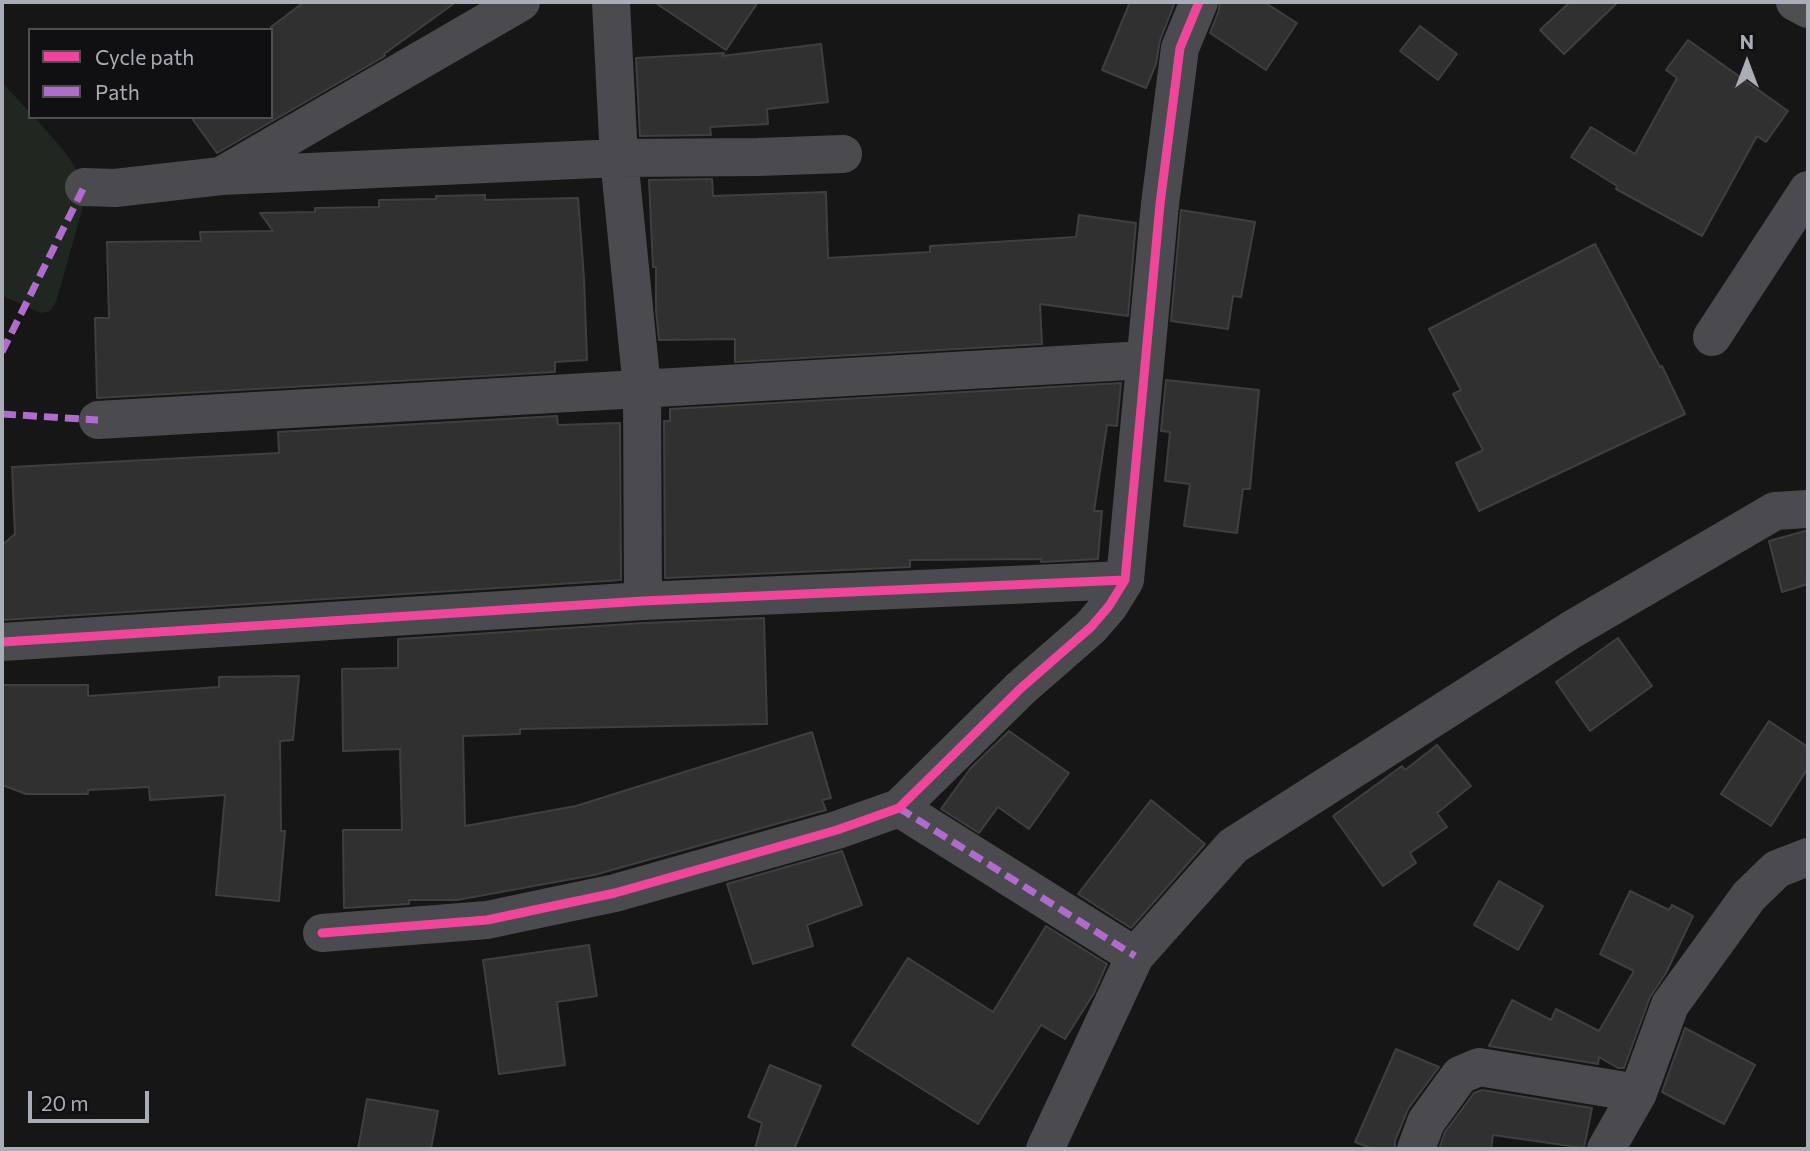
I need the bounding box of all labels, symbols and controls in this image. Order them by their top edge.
legend [28,28,273,119]
north arrow [1712,28,1782,98]
text: N [1740,30,1754,53]
text: Cycle path [95,44,194,69]
text: Path [95,79,140,104]
scale bar [32,1078,152,1122]
text: 20 m [41,1090,89,1115]

